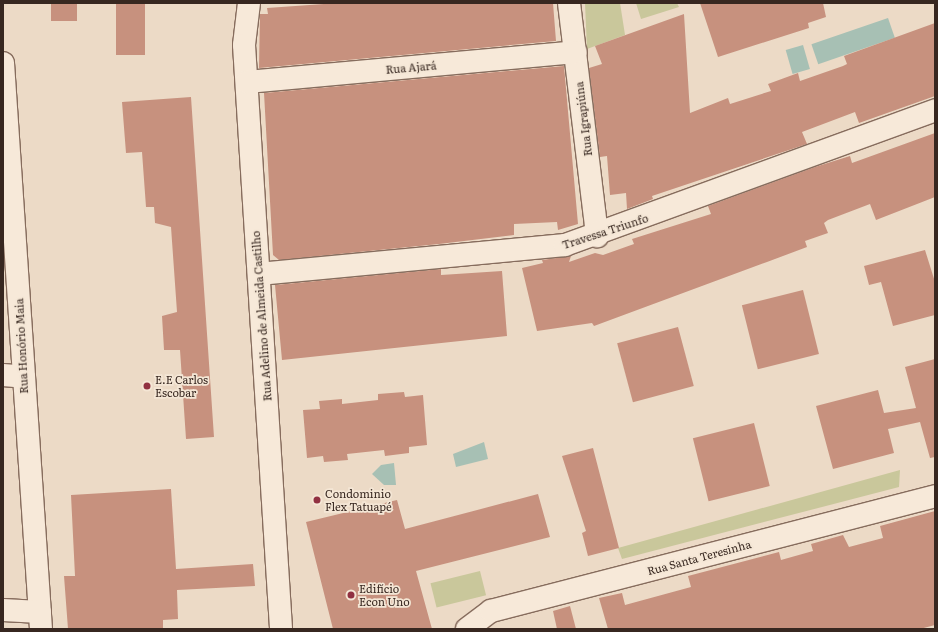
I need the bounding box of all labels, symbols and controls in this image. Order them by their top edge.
street label: Rua Ajará [385,58,437,76]
street label: Rua Igrapiúna [572,81,594,157]
street label: Travessa Triunfo [560,211,650,251]
street label: Rua Adelino de Almeida Castilho [248,230,274,402]
street label: Rua Honório Maia [12,298,30,394]
place label: E.E Carlos Escobar [155,373,208,399]
marker: E.E Carlos Escobar [142,381,152,391]
place label: Condominio Flex Tatuapé [325,487,392,513]
marker: Condominio Flex Tatuapé [312,495,322,505]
street label: Rua Santa Teresinha [646,537,752,577]
place label: Edifício Econ Uno [359,582,410,608]
marker: Edifício Econ Uno [346,590,356,600]

